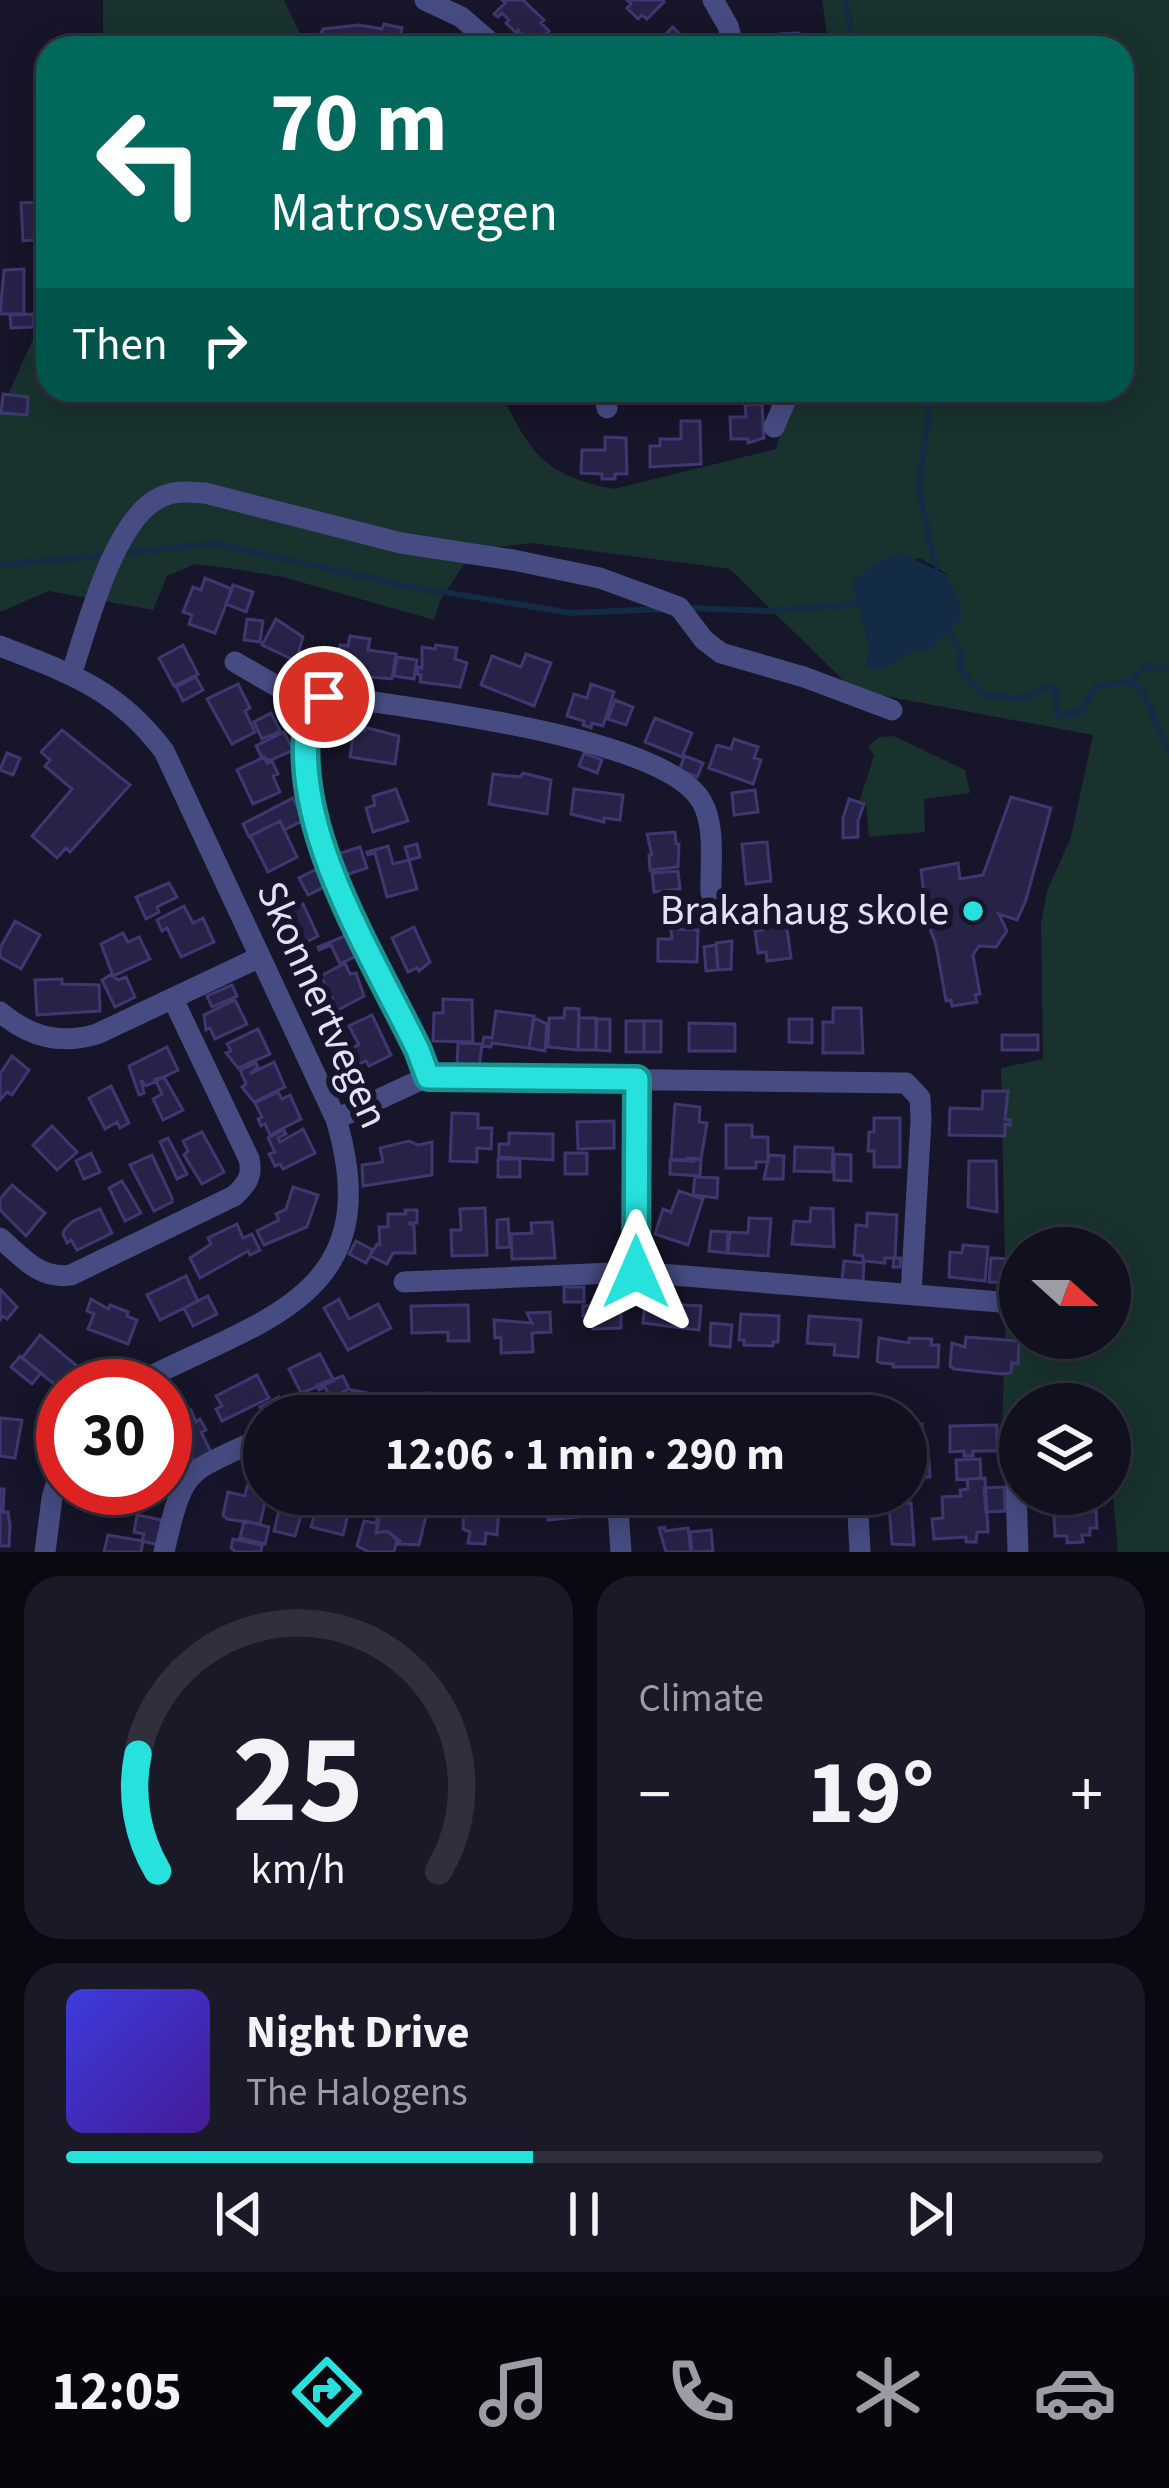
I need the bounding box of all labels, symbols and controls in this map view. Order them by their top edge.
text: 70 m [270,64,448,184]
icon: left [72,84,228,240]
text: Matrosvegen [270,175,558,252]
icon: right [192,312,258,378]
text: Then [72,313,168,377]
pin [273,646,375,748]
icon: arrive [291,664,357,730]
street label: Skonnertvegen [241,872,403,1138]
place label: Brakahaug skole [660,881,949,941]
marker: Brakahaug skole [960,898,986,924]
position arrow [573,1209,699,1335]
north arrow [999,1227,1131,1359]
map controls [999,1227,1131,1515]
speed limit sign: 30 [36,1359,192,1515]
button: layers [999,1383,1131,1515]
text: 12:06 · 1 min · 290 m [385,1423,785,1487]
text: Climate [639,1671,764,1727]
text: 25 [232,1692,364,1870]
text: 19° [807,1730,935,1858]
text: − [639,1748,671,1842]
text: + [1070,1748,1103,1842]
text: km/h [251,1838,346,1899]
text: Night Drive [246,2001,470,2065]
text: The Halogens [246,2065,468,2121]
icon: previous [206,2181,272,2247]
icon: pause [551,2181,617,2247]
icon: next [897,2181,963,2247]
icon: directions [285,2350,369,2434]
icon: music [472,2350,556,2434]
icon: phone [659,2350,743,2434]
icon: climate [846,2350,930,2434]
icon: car [1033,2350,1117,2434]
text: 12:05 [52,2354,182,2431]

